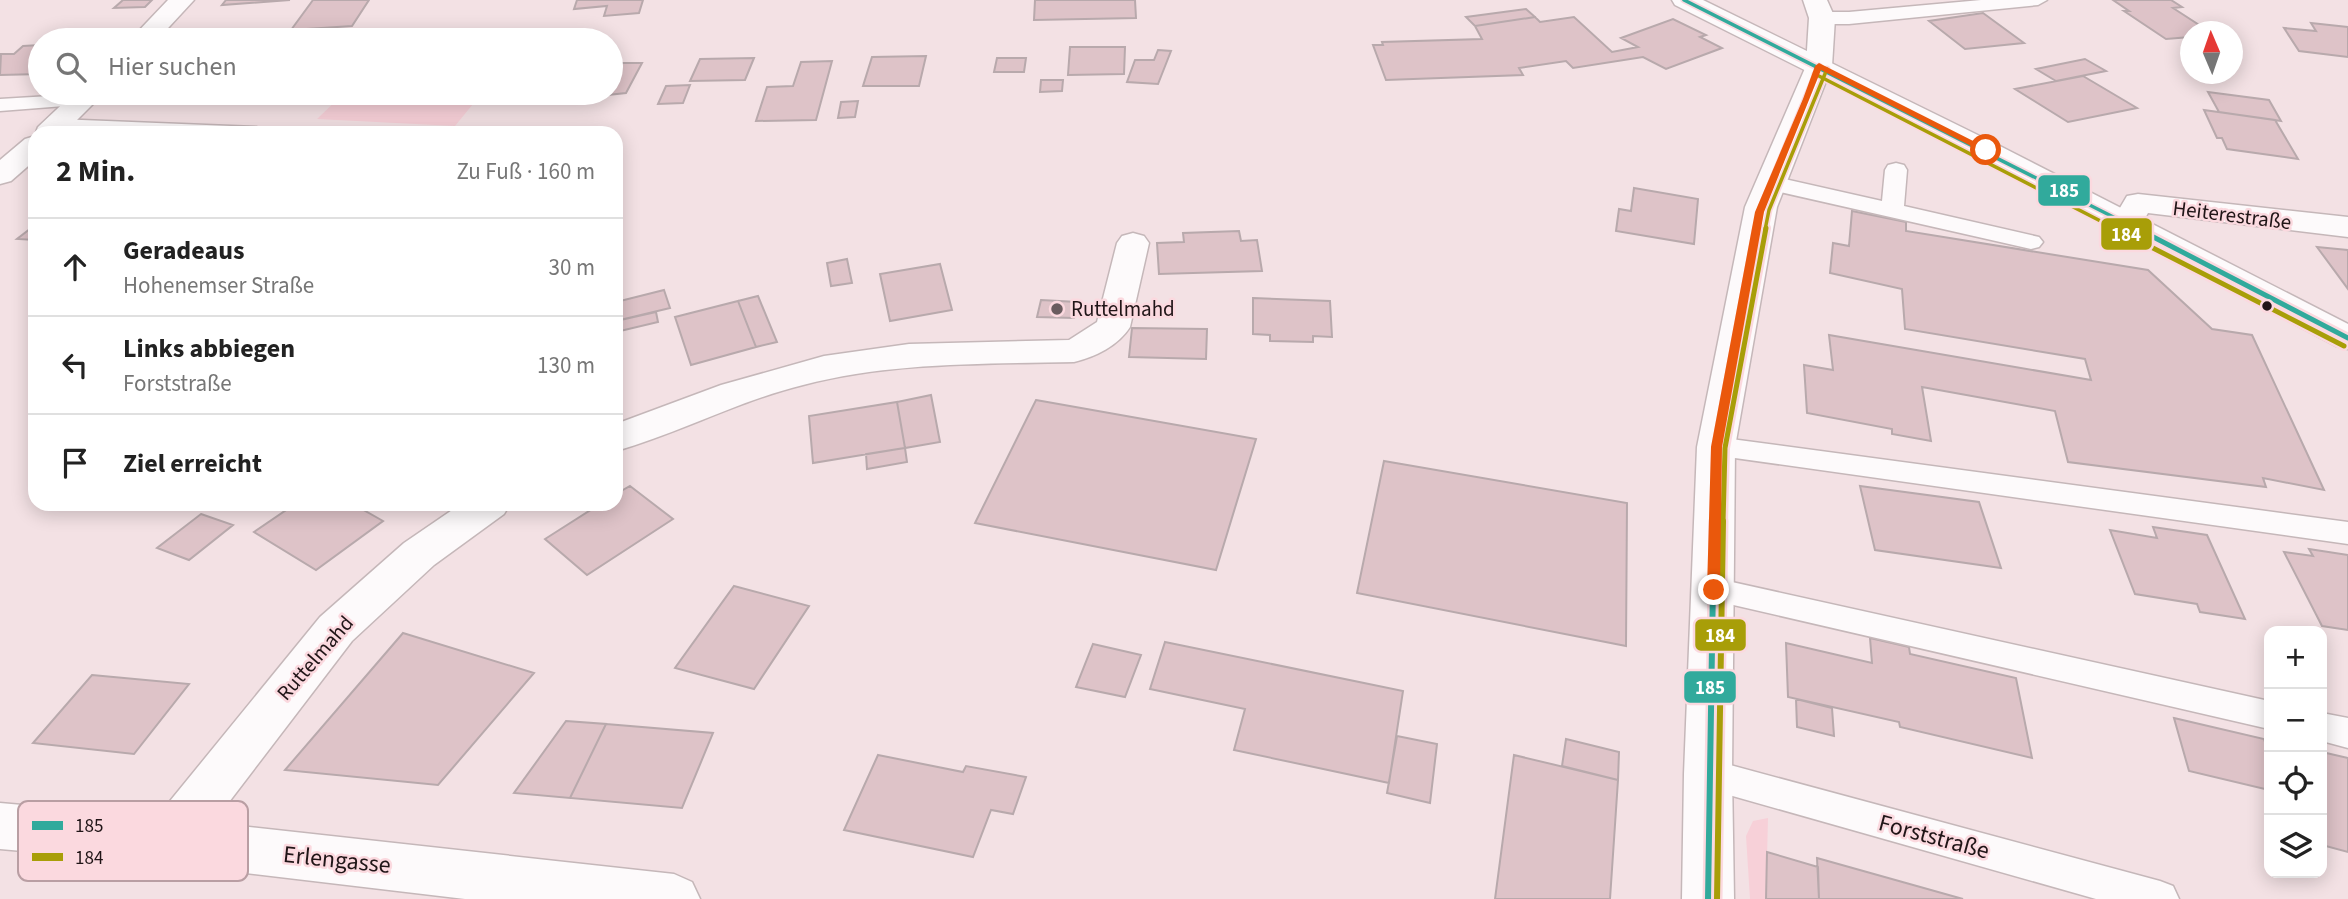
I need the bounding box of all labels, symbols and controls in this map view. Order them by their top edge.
north arrow [2180,21,2243,84]
search box [28,28,623,105]
icon: search [52,48,90,86]
text: Hier suchen [108,48,237,85]
route start [1970,134,2001,165]
text: 2 Min. [56,150,135,193]
text: Zu Fuß · 160 m [456,155,595,188]
line badge: 185 [2037,174,2091,207]
text: 185 [2049,178,2079,205]
street label: Heiterestraße [2171,193,2293,237]
line badge: 184 [2100,217,2153,251]
text: 184 [2111,222,2141,249]
text: Geradeaus [123,232,244,269]
icon: ahead [56,248,94,286]
text: 30 m [548,251,595,284]
text: Hohenemser Straße [123,269,314,302]
place label: Ruttelmahd [1071,294,1175,324]
unlabelled marker [2260,299,2274,313]
marker: Ruttelmahd [1049,301,1065,317]
text: Links abbiegen [123,330,295,367]
icon: left [56,346,94,384]
text: 130 m [537,349,595,382]
text: Forststraße [123,367,232,400]
icon: arrive [56,444,94,482]
text: Ziel erreicht [123,445,262,482]
route end [1698,574,1729,605]
street label: Ruttelmahd [270,609,360,707]
line badge: 184 [1694,618,1747,652]
text: 184 [1705,623,1735,650]
map controls [2264,626,2327,878]
button: + [2264,626,2327,689]
line badge: 185 [1683,670,1737,704]
text: 185 [1695,675,1725,702]
button: − [2264,689,2327,752]
button: locate [2264,752,2327,815]
legend [18,801,248,881]
street label: Forststraße [1875,805,1993,869]
text: 185 [75,813,103,840]
button: layers [2264,815,2327,878]
street label: Erlengasse [281,837,393,883]
text: 184 [75,845,103,872]

